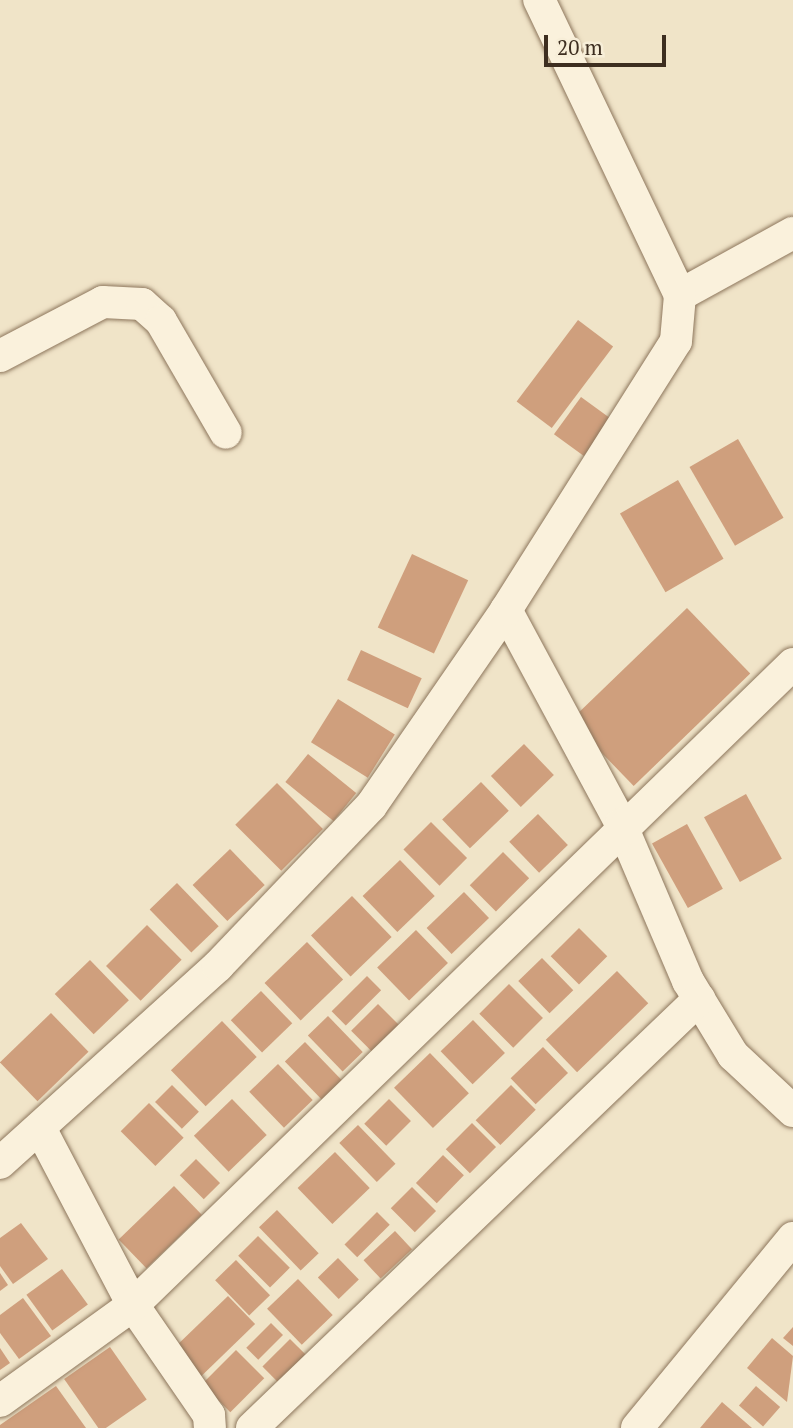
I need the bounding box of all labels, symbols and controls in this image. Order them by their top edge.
scale bar [548,21,670,65]
text: 20 m [557,33,603,61]

